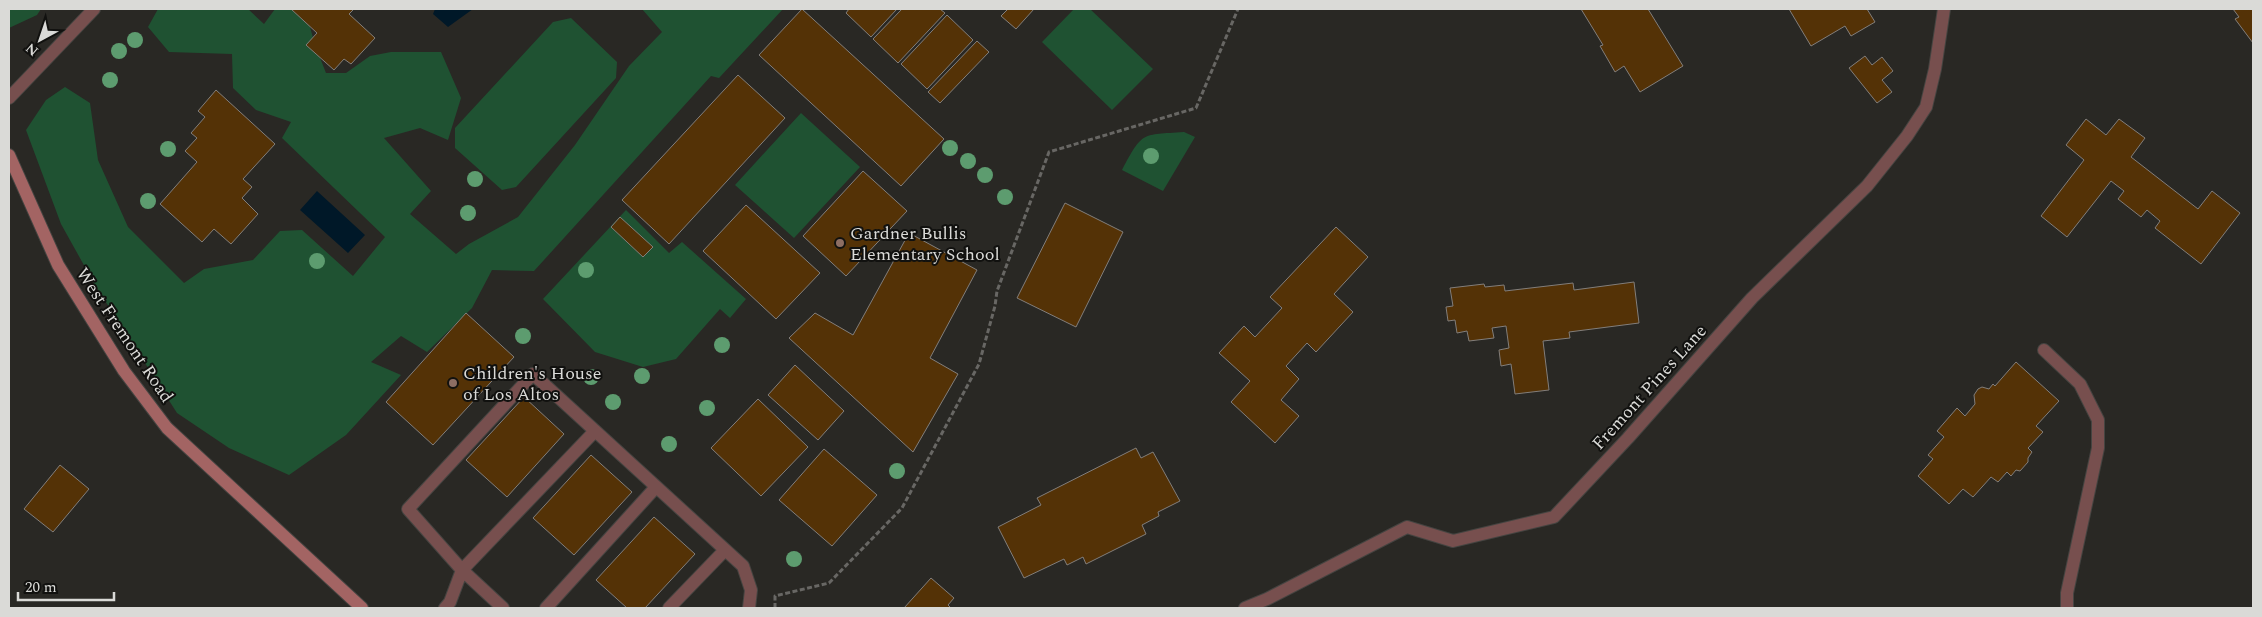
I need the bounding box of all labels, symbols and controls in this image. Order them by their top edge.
north arrow [15,15,65,65]
text: N [21,38,43,61]
place label: Gardner Bullis Elementary School [850,220,1000,268]
marker: Gardner Bullis Elementary School [834,237,846,249]
street label: West Fremont Road [69,262,180,408]
street label: Fremont Pines Lane [1586,319,1713,456]
place label: Children's House of Los Altos [463,360,601,408]
marker: Children's House of Los Altos [447,377,459,389]
scale bar [18,570,114,602]
text: 20 m [25,576,57,599]

